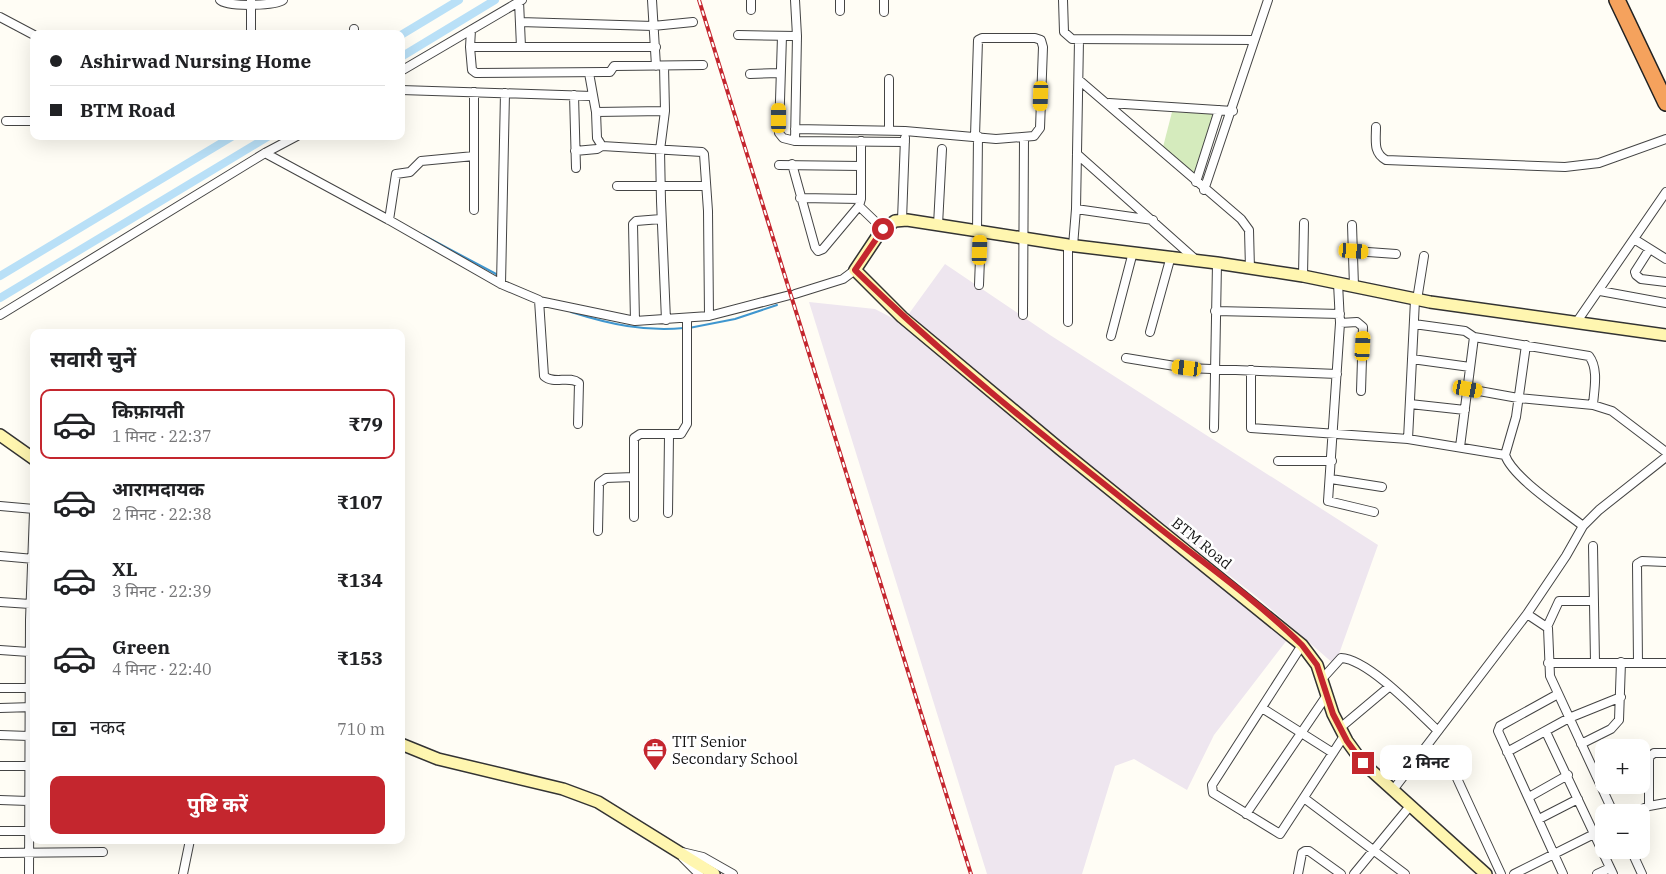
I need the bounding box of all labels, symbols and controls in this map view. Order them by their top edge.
text: Ashirwad Nursing Home [80,49,311,73]
car [1032,81,1049,111]
text: BTM Road [80,98,176,122]
car [771,103,786,133]
route start [872,218,894,240]
car [971,235,988,265]
car [1338,242,1369,260]
car [1354,331,1371,361]
text: सवारी चुनें [50,344,136,373]
car [1171,359,1202,377]
car [1451,379,1484,399]
text: किफ़ायती [112,399,184,423]
icon: car [52,402,97,447]
text: ₹79 [348,412,383,436]
text: 1 मिनट · 22:37 [112,426,212,446]
text: आरामदायक [112,477,204,501]
icon: car [52,480,97,525]
text: ₹107 [337,490,383,514]
text: 2 मिनट · 22:38 [112,504,212,524]
street label: BTM Road [1168,513,1236,573]
text: XL [112,557,138,581]
icon: car [52,558,97,603]
text: ₹134 [337,568,383,592]
text: 3 मिनट · 22:39 [112,581,212,601]
text: Green [112,635,170,659]
icon: car [52,636,97,681]
text: ₹153 [337,646,383,670]
text: 4 मिनट · 22:40 [112,659,212,679]
icon: cash [50,715,78,743]
text: नकद [90,715,125,739]
text: 710 m [337,719,385,739]
place label: TIT Senior Secondary School [672,732,798,768]
office icon: TIT Senior Secondary School [642,737,668,771]
map controls [1595,739,1650,859]
button: + [1595,739,1650,794]
callout: 2 मिनट [1380,746,1473,780]
route end [1352,752,1374,774]
text: 2 मिनट [1403,752,1449,772]
button: पुष्टि करें [50,776,385,834]
button: − [1595,804,1650,859]

